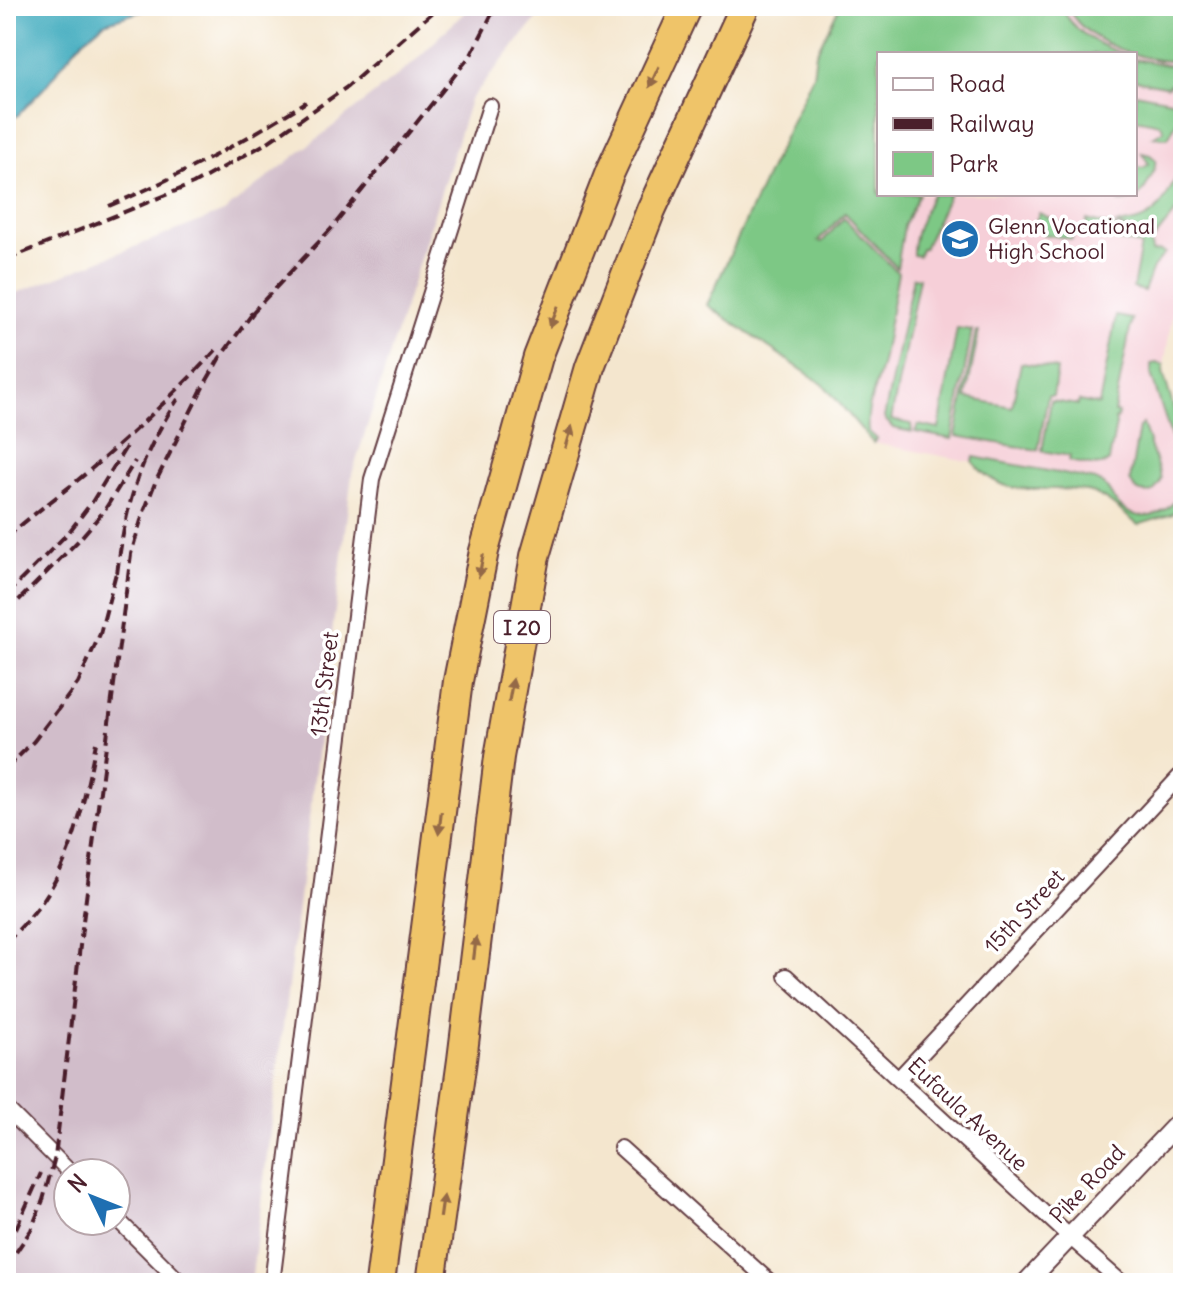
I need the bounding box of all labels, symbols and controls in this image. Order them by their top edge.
legend [877,52,1137,196]
one-way arrow [647,65,661,89]
text: Road [949,68,1005,98]
text: Railway [949,108,1035,138]
text: Park [949,148,999,178]
place label: Glenn Vocational High School [988,212,1155,265]
school or university icon: Glenn Vocational High School [939,218,981,260]
one-way arrow [547,305,560,329]
one-way arrow [563,425,576,449]
one-way arrow [474,554,487,579]
road number: I 20 [494,611,550,643]
street label: 13th Street [304,630,344,738]
one-way arrow [505,678,517,703]
one-way arrow [433,810,446,835]
street label: 15th Street [978,863,1070,959]
one-way arrow [469,935,482,960]
street label: Eufaula Avenue [902,1051,1034,1177]
street label: Pike Road [1043,1139,1131,1229]
north arrow [52,1157,132,1237]
text: N [62,1168,93,1198]
one-way arrow [436,1193,449,1218]

